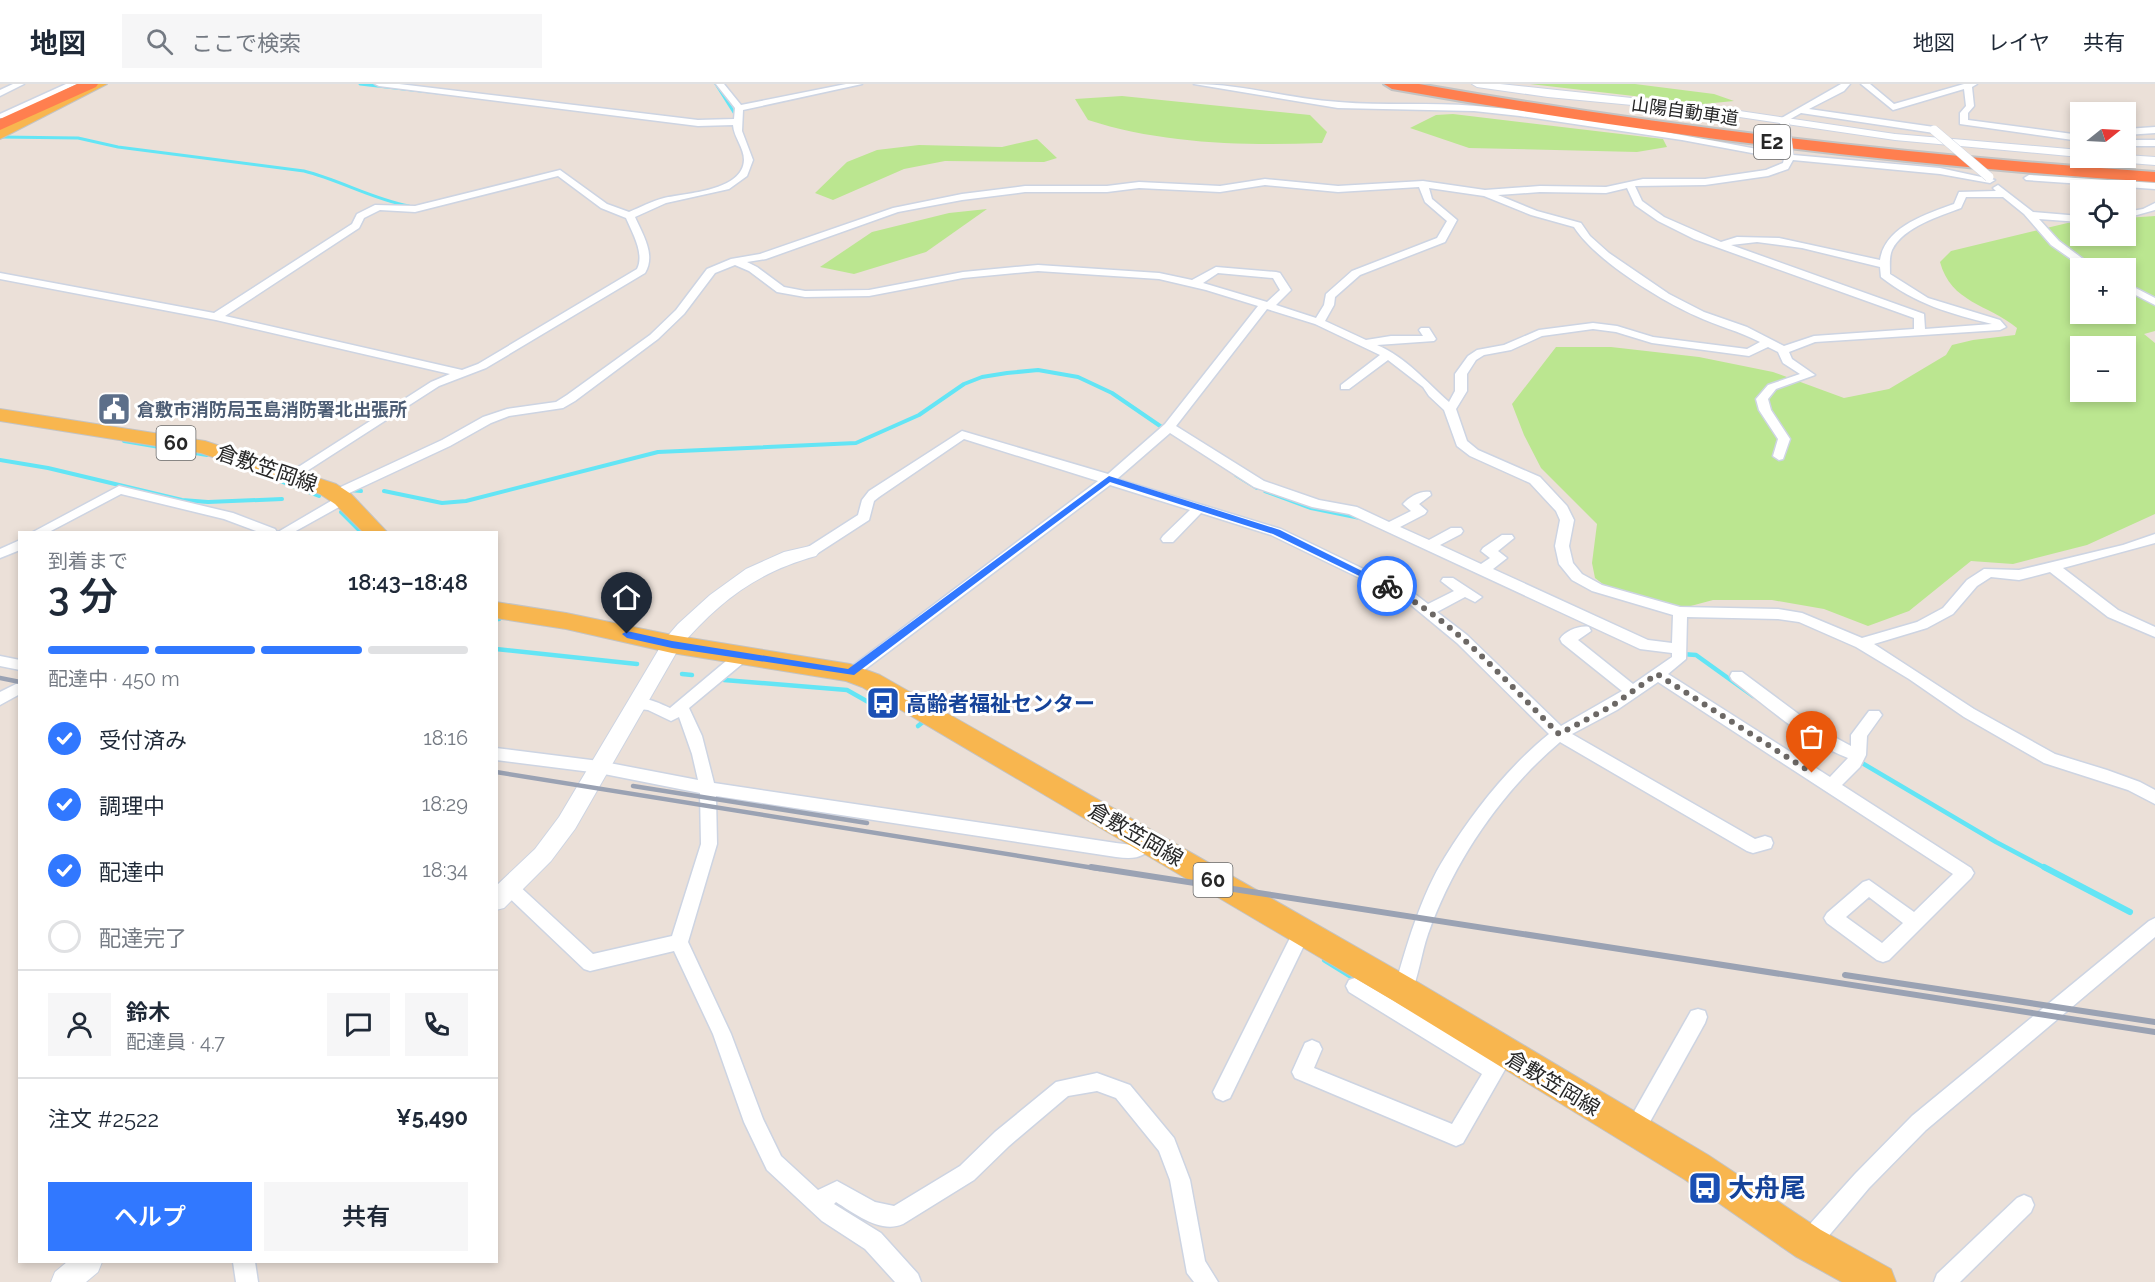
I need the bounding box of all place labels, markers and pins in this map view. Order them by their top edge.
public building icon: 倉敷市消防局玉島消防署北出張所 [96,391,132,427]
place label: 倉敷市消防局玉島消防署北出張所 [137,399,407,420]
pin [601,572,652,634]
bus stop icon: 高齢者福祉センター [865,685,901,721]
place label: 高齢者福祉センター [906,691,1095,716]
pin [1786,711,1837,773]
bus stop icon: 大舟尾 [1687,1170,1723,1206]
place label: 大舟尾 [1728,1173,1806,1203]

